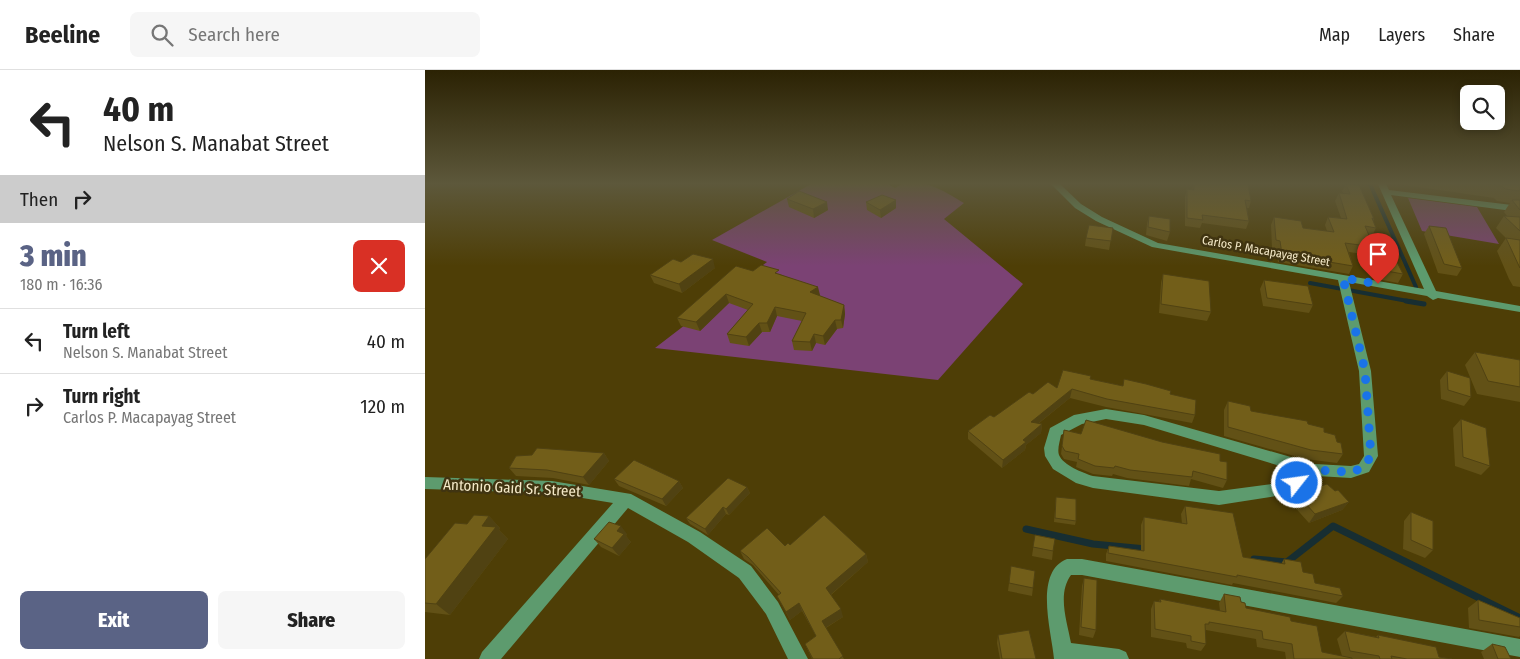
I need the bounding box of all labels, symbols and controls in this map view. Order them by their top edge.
search box [130,12,480,57]
text: Beeline [25,21,100,49]
icon: search [148,21,176,49]
text: Search here [188,23,280,46]
text: Map [1319,24,1350,46]
text: Layers [1378,24,1425,46]
text: Share [1453,24,1495,46]
map controls [1460,85,1505,130]
button: search [1460,85,1505,130]
text: 40 m [103,88,174,130]
icon: left [20,90,85,155]
text: Nelson S. Manabat Street [103,130,329,157]
icon: right [68,185,96,213]
text: Then [20,188,58,211]
street label: Carlos P. Macapayag Street [1201,233,1331,269]
pin [1357,233,1399,284]
text: 3 min [20,238,87,274]
button: close [353,240,405,292]
icon: arrive [1364,240,1392,268]
text: 180 m · 16:36 [20,275,102,294]
text: Turn left [63,320,130,343]
icon: left [20,327,48,355]
text: 40 m [367,330,405,353]
text: Nelson S. Manabat Street [63,343,227,362]
text: Turn right [63,385,140,408]
icon: right [20,392,48,420]
text: 120 m [360,395,405,418]
text: Carlos P. Macapayag Street [63,408,236,427]
position arrow [1270,456,1322,508]
street label: Antonio Gaid Sr. Street [443,475,581,501]
button: Exit [20,591,208,649]
button: Share [218,591,405,649]

